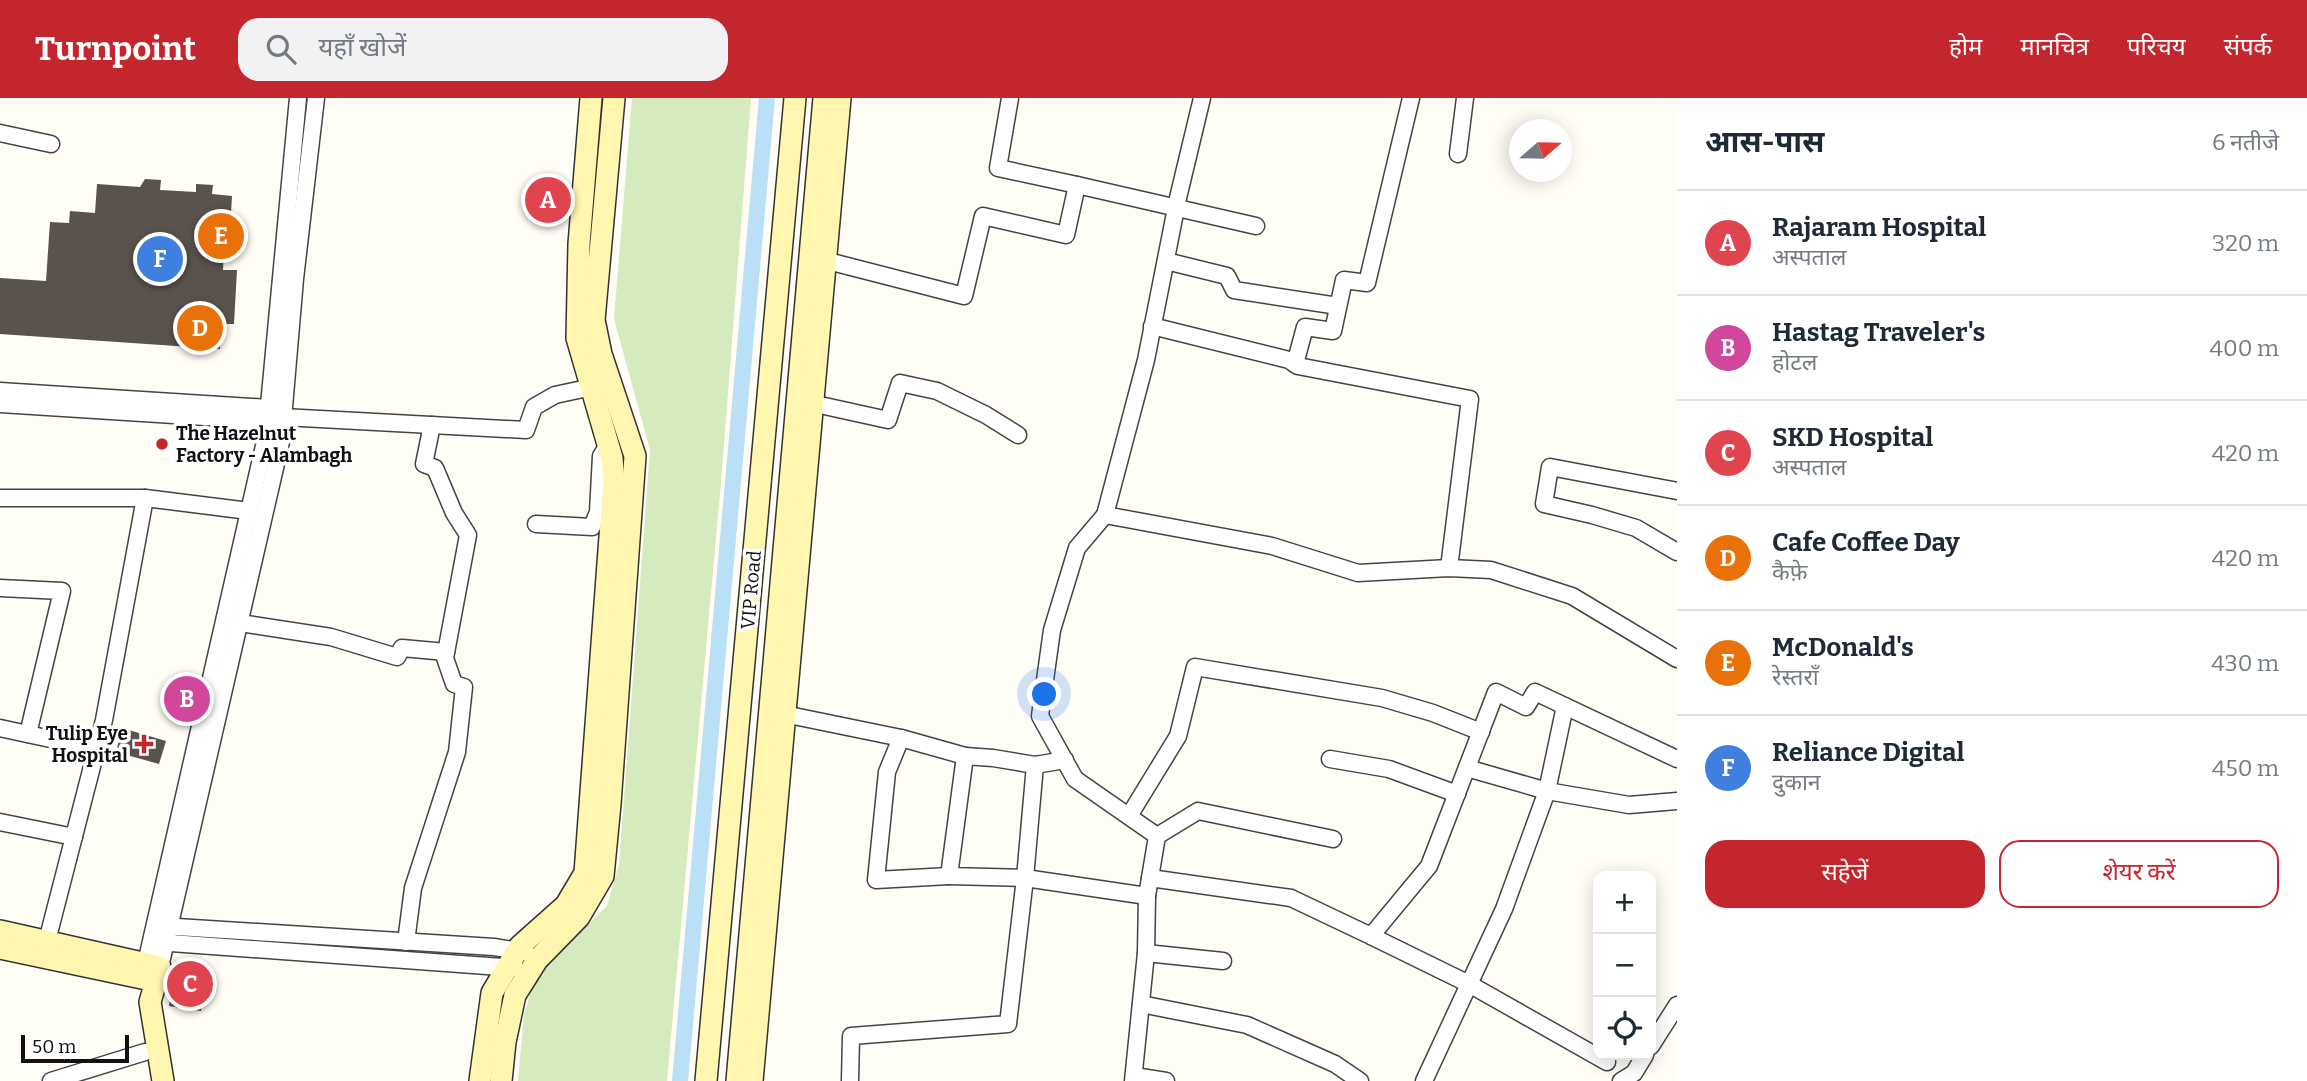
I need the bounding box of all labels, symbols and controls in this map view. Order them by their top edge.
search box [238,18,728,81]
text: Turnpoint [35,29,196,69]
icon: search [262,30,300,68]
text: यहाँ खोजें [318,32,406,63]
text: होम [1949,33,1982,61]
text: मानचित्र [2020,33,2089,61]
text: परिचय [2127,33,2186,61]
text: संपर्क [2224,33,2272,61]
north arrow [1509,119,1572,182]
text: आस-पास [1705,124,1824,160]
text: 6 नतीजे [2212,128,2279,156]
pin: A [525,174,571,226]
pin: E [198,210,244,262]
text: Rajaram Hospital [1772,212,1986,243]
text: A [1720,229,1736,257]
text: 320 m [2212,229,2279,257]
pin: F [137,233,183,285]
text: अस्पताल [1772,243,1846,271]
pin: D [177,302,223,354]
text: Hastag Traveler's [1772,317,1985,348]
text: B [1721,334,1735,362]
text: 400 m [2210,334,2279,362]
text: होटल [1772,348,1817,376]
place label: The Hazelnut Factory - Alambagh [176,422,352,467]
text: SKD Hospital [1772,422,1933,453]
marker: The Hazelnut Factory - Alambagh [154,436,170,452]
text: C [1721,439,1735,467]
text: 420 m [2212,439,2279,467]
text: अस्पताल [1772,453,1846,481]
text: Cafe Coffee Day [1772,527,1960,558]
text: D [1720,544,1736,572]
text: 420 m [2212,544,2279,572]
street label: VIP Road [736,550,766,630]
text: कैफ़े [1772,558,1807,586]
text: McDonald's [1772,632,1914,663]
text: E [1721,649,1735,677]
text: 430 m [2211,649,2279,677]
text: रेस्तराँ [1772,663,1819,691]
pin: B [164,673,210,725]
your location [1027,677,1061,711]
place label: Tulip Eye Hospital [46,722,128,767]
marker: Tulip Eye Hospital [134,734,154,754]
text: Reliance Digital [1772,737,1965,768]
text: F [1722,754,1734,782]
text: 450 m [2212,754,2279,782]
text: दुकान [1772,768,1821,796]
button: सहेजें [1705,840,1985,908]
button: शेयर करें [1999,840,2279,908]
map controls [1593,871,1656,1060]
button: + [1593,871,1656,934]
button: − [1593,934,1656,997]
pin: C [167,958,213,1010]
button: locate [1593,997,1656,1060]
scale bar [21,1032,130,1064]
text: 50 m [32,1035,76,1058]

